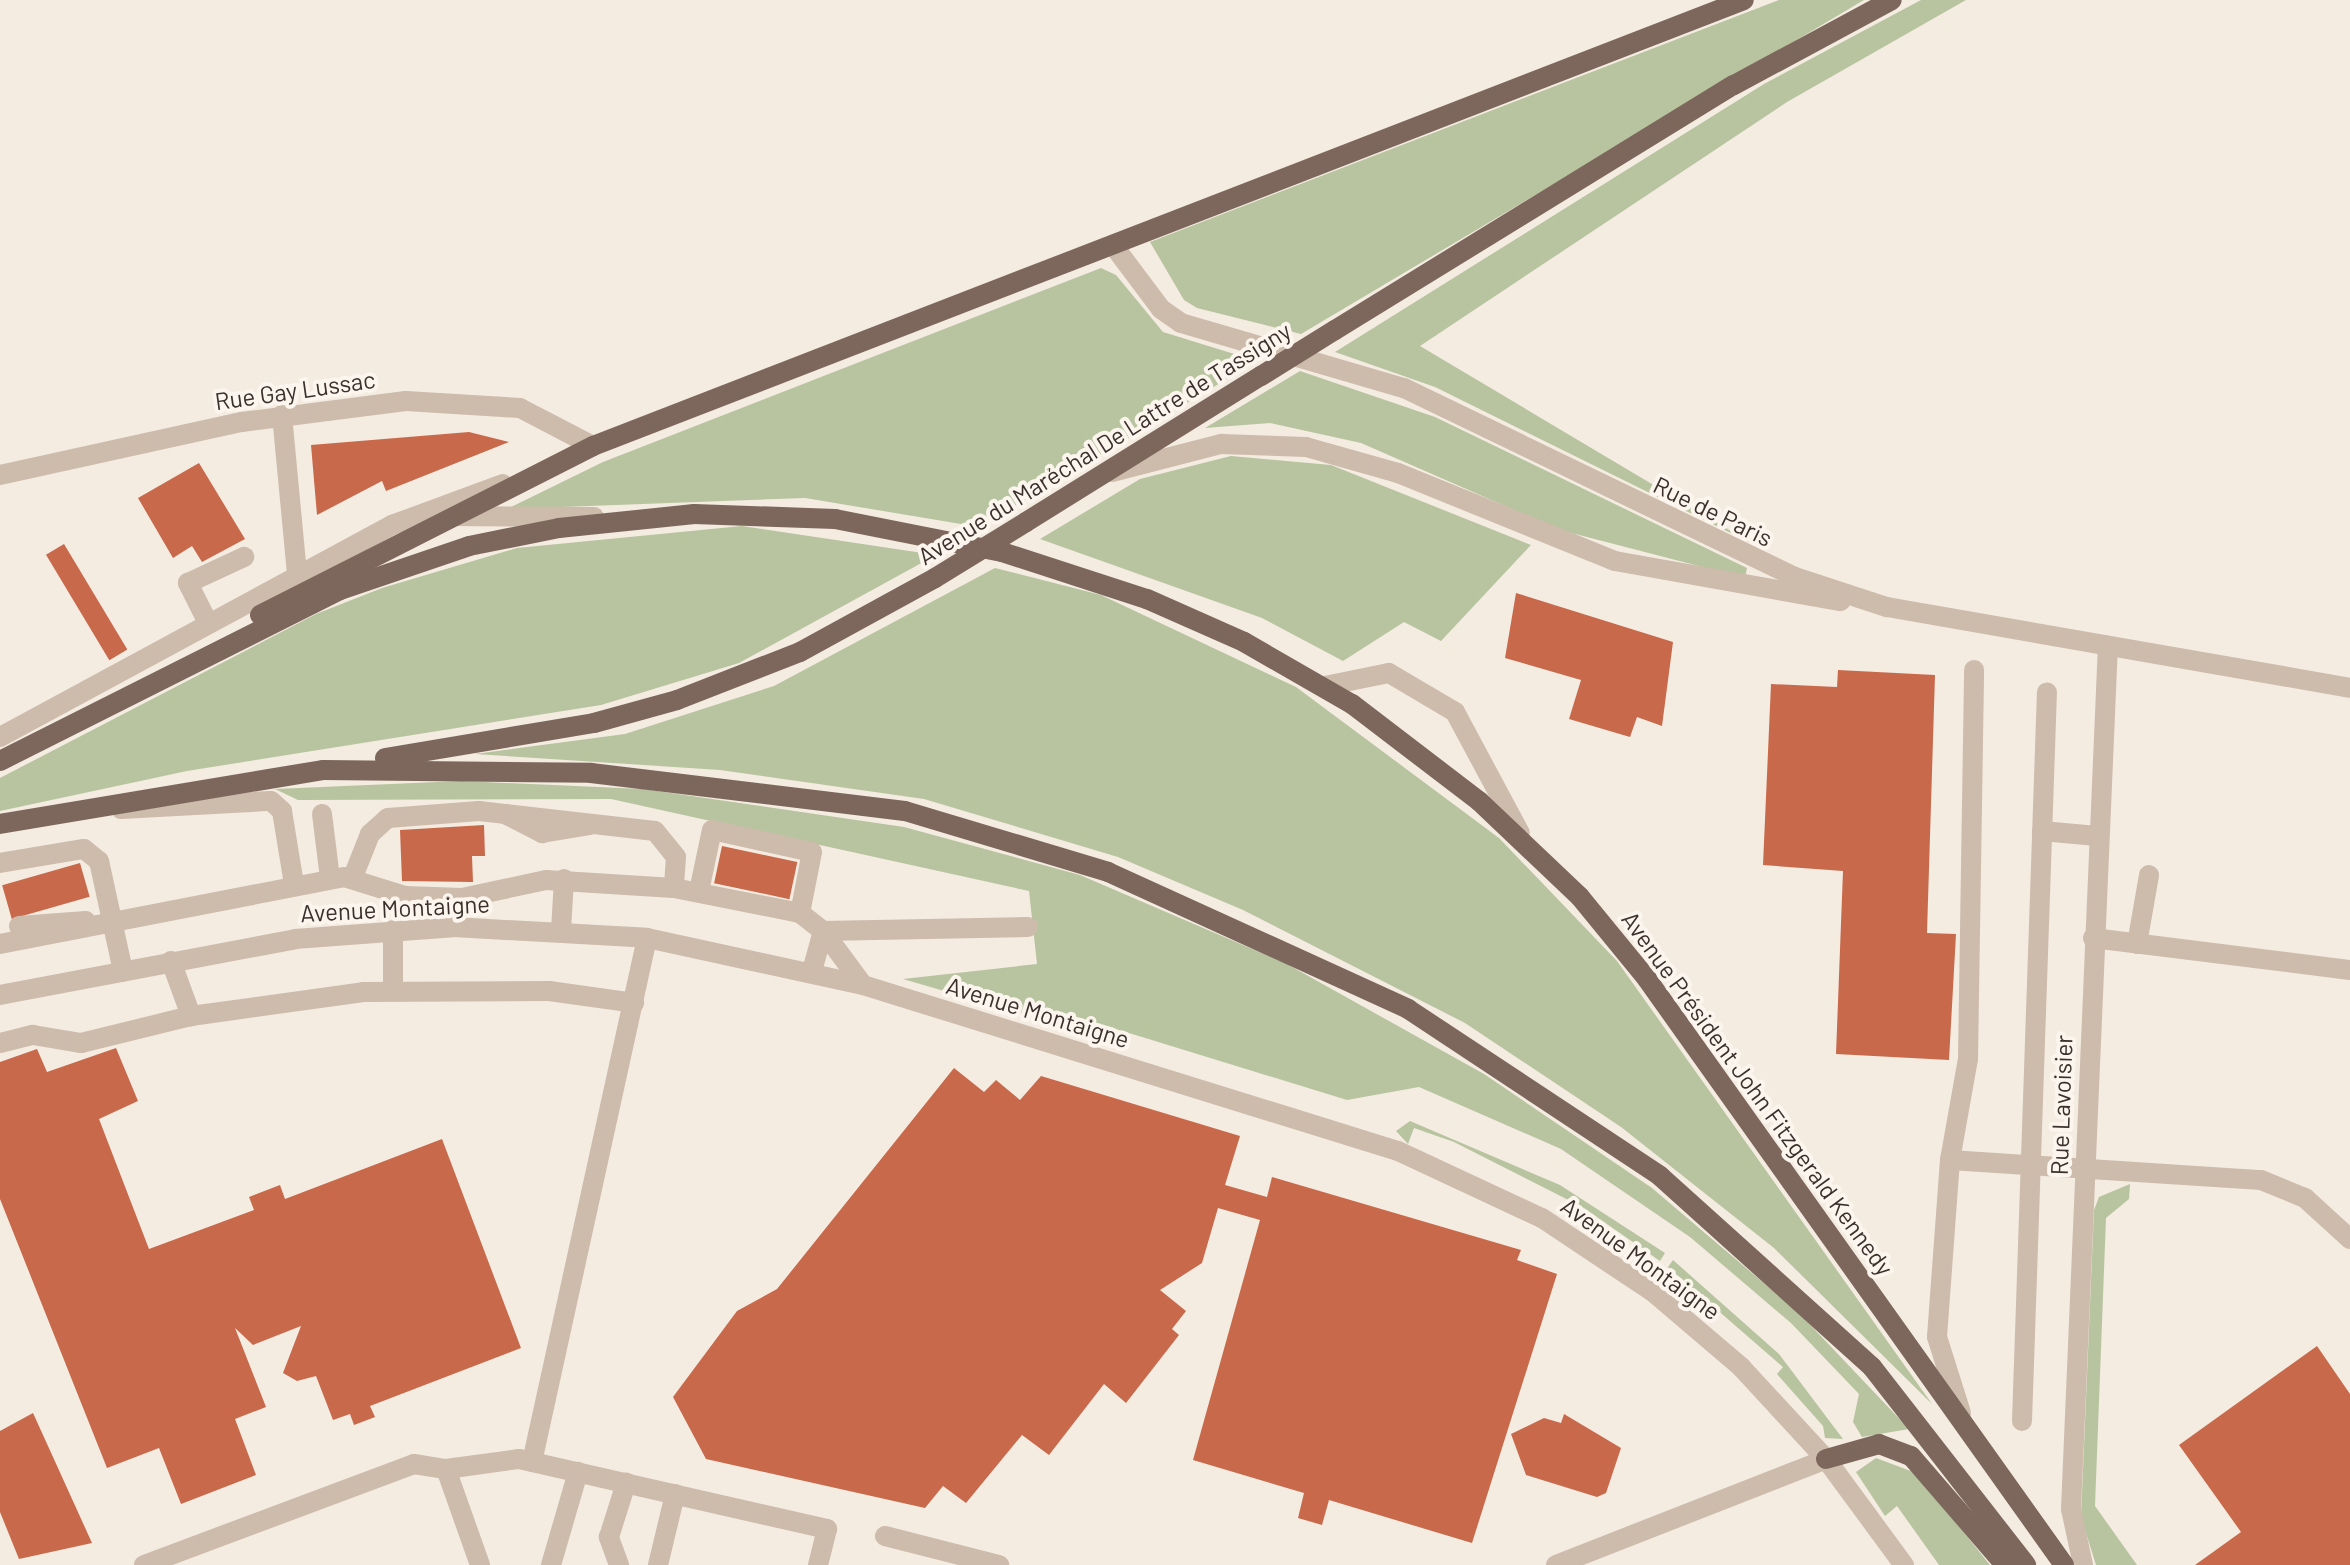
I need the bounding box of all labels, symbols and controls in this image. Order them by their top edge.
street label: Avenue du Maréchal De Lattre de Tassigny [912,316,1296,570]
street label: Rue Gay Lussac [213,364,377,416]
street label: Rue de Paris [1649,470,1777,552]
street label: Avenue Montaigne [299,889,491,927]
street label: Avenue Président John Fitzgerald Kennedy [1616,905,1900,1281]
street label: Avenue Montaigne [943,970,1133,1054]
street label: Rue Lavoisier [2044,1034,2078,1176]
street label: Avenue Montaigne [1556,1191,1726,1325]

